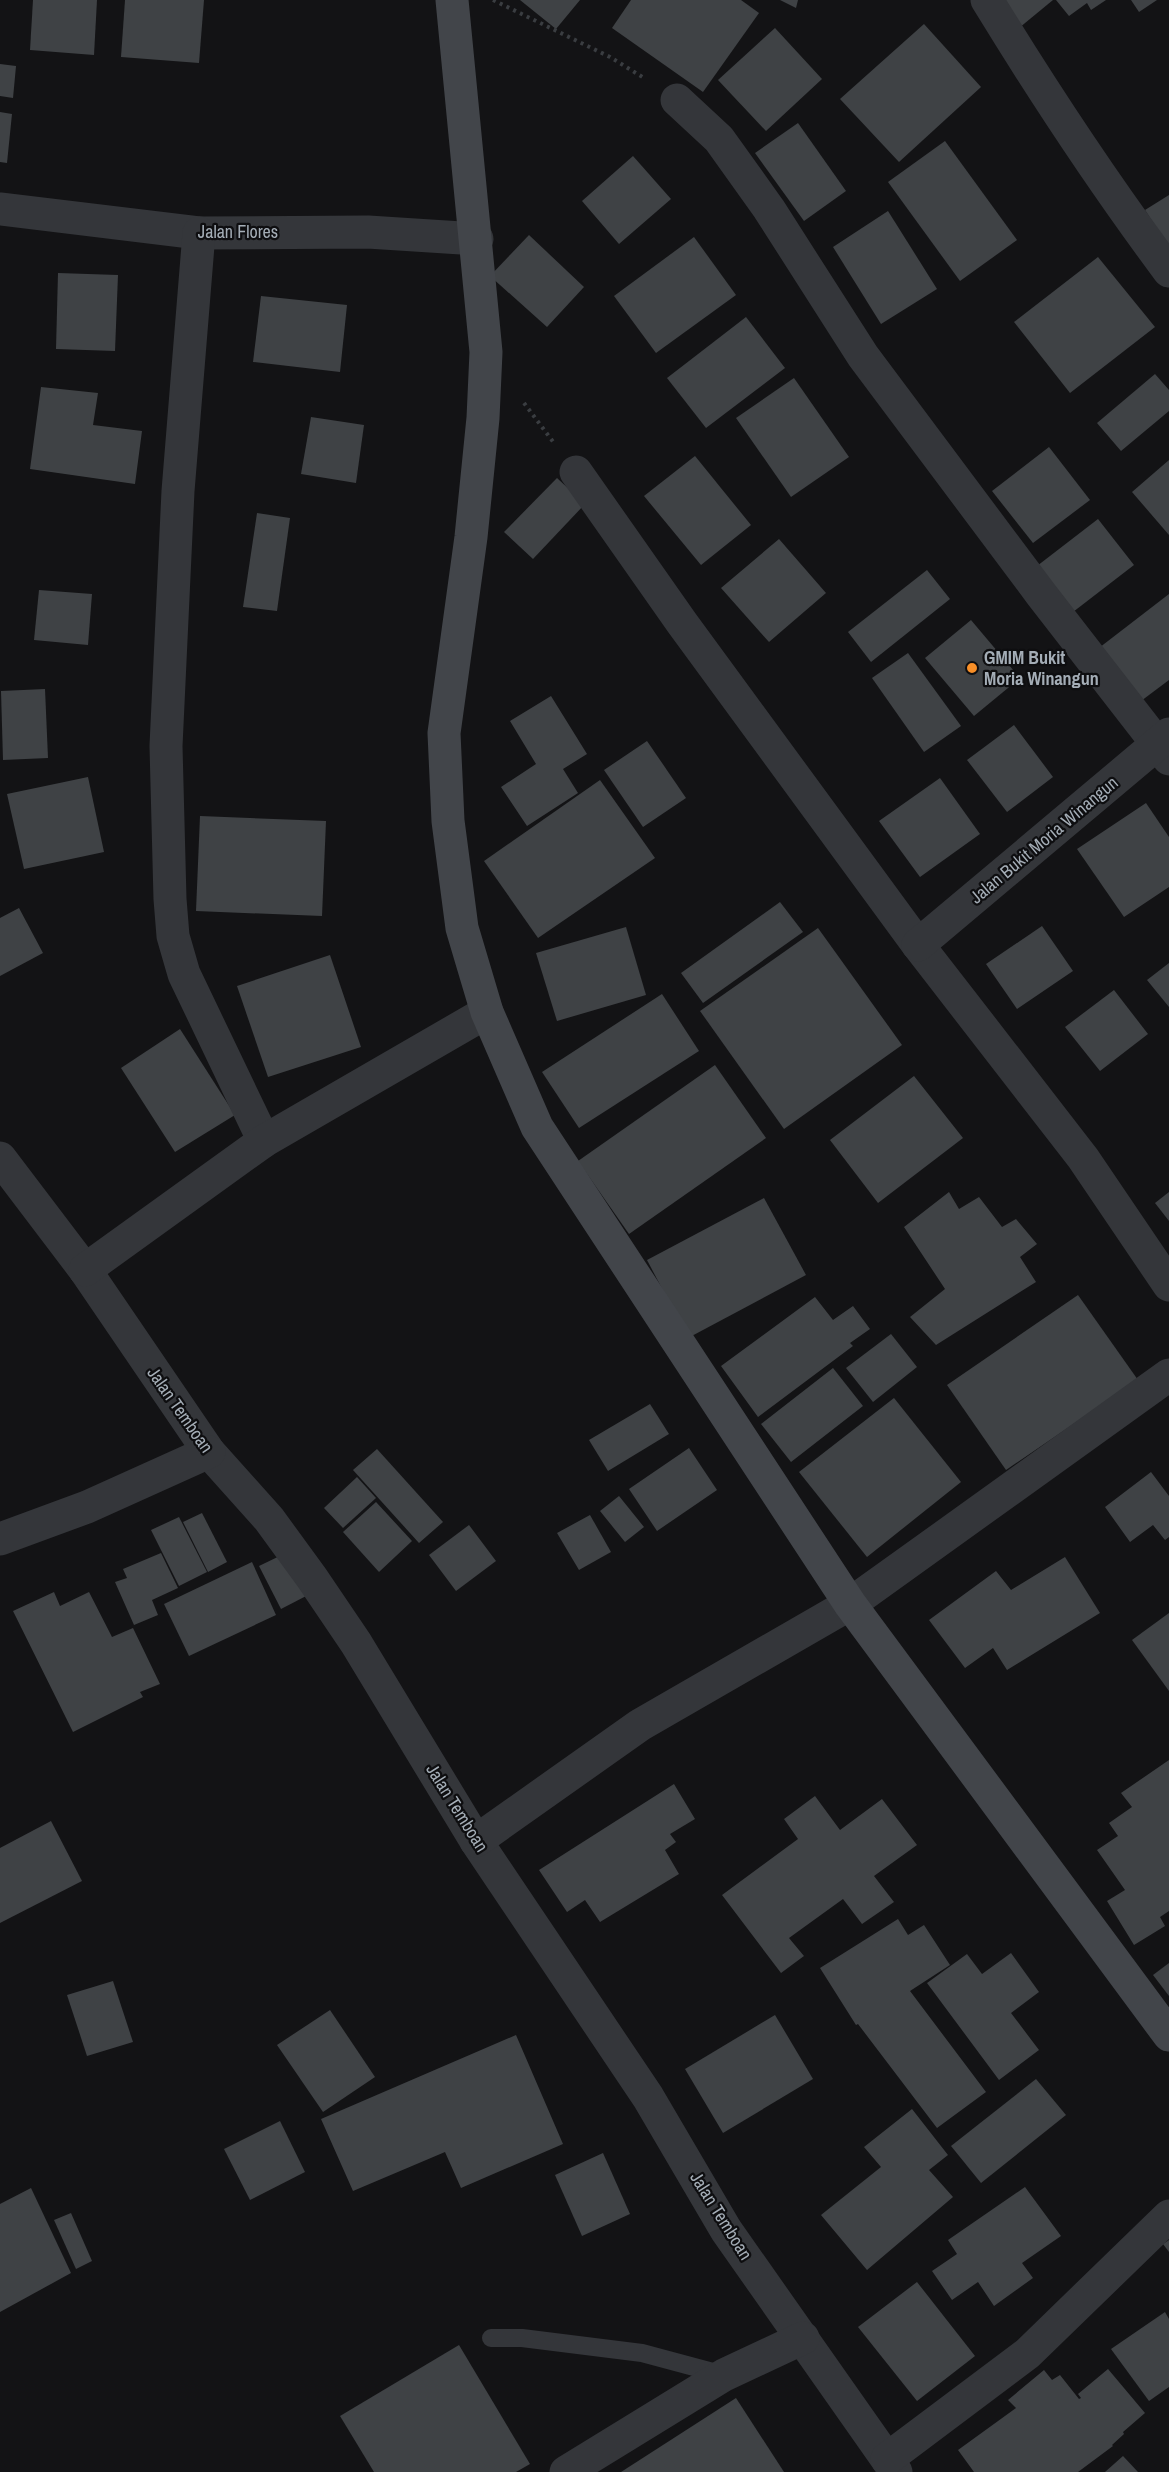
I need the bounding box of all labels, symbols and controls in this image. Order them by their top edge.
street label: Jalan Flores [198,219,278,244]
place label: GMIM Bukit Moria Winangun [984,645,1099,691]
marker: GMIM Bukit Moria Winangun [965,661,979,675]
street label: Jalan Bukit Moria Winangun [964,770,1123,909]
street label: Jalan Temboan [142,1362,219,1458]
street label: Jalan Temboan [420,1759,494,1857]
street label: Jalan Temboan [684,2167,758,2265]

